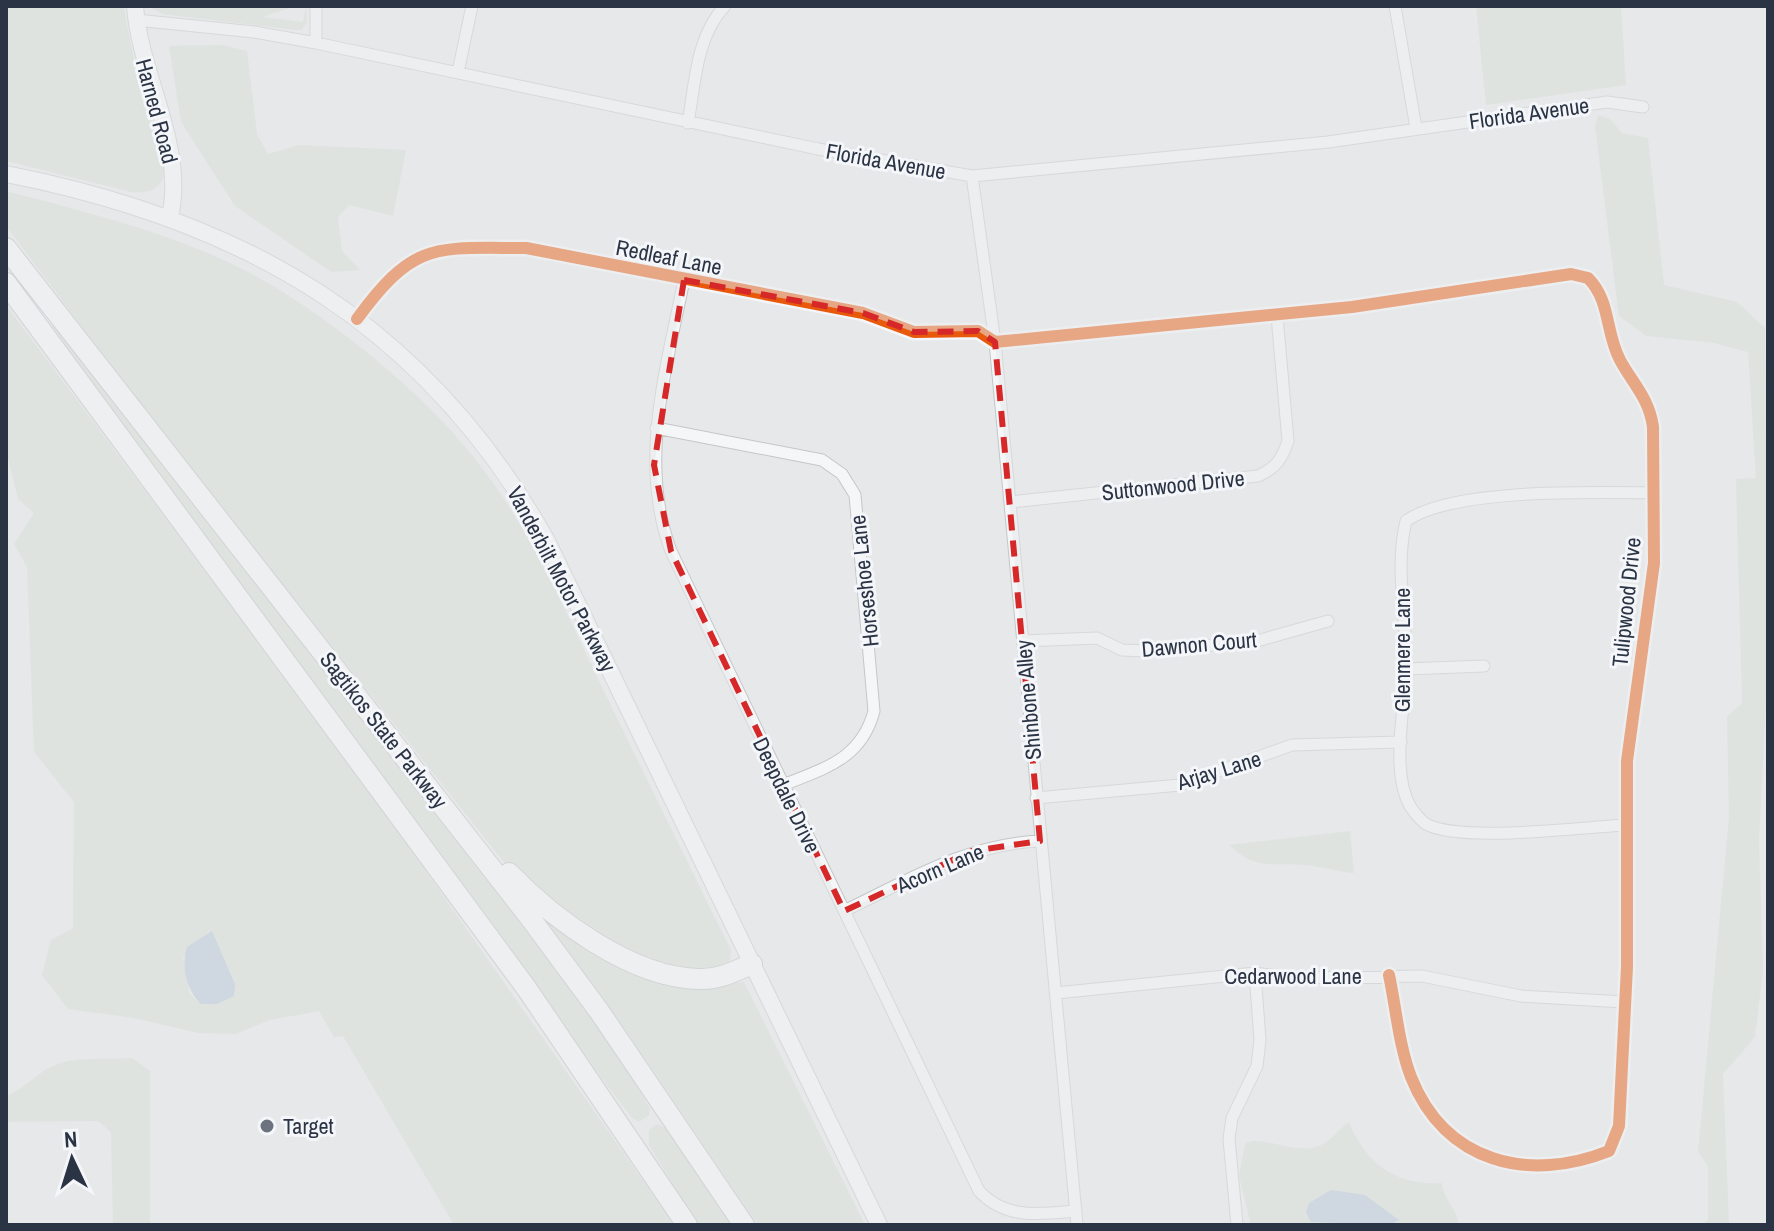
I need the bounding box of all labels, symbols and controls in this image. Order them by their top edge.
street label: Harned Road [129,55,185,167]
street label: Florida Avenue [1467,90,1591,136]
street label: Florida Avenue [824,136,948,186]
street label: Redleaf Lane [613,232,725,282]
street label: Suttonwood Drive [1100,463,1246,507]
street label: Vanderbilt Motor Parkway [500,481,624,677]
street label: Horseshoe Lane [842,514,886,648]
street label: Tulipwood Drive [1604,536,1648,668]
street label: Glenmere Lane [1387,588,1417,712]
street label: Dawnon Court [1140,624,1258,664]
street label: Shinbone Alley [1008,639,1048,761]
street label: Sagtikos State Parkway [313,645,455,815]
street label: Deepdale Drive [746,732,828,858]
street label: Arjay Lane [1172,743,1265,797]
street label: Acorn Lane [891,836,988,900]
street label: Cedarwood Lane [1224,961,1362,991]
place label: Target [283,1111,334,1141]
marker: Target [258,1117,276,1135]
north arrow [32,1119,112,1199]
text: N [63,1124,78,1154]

